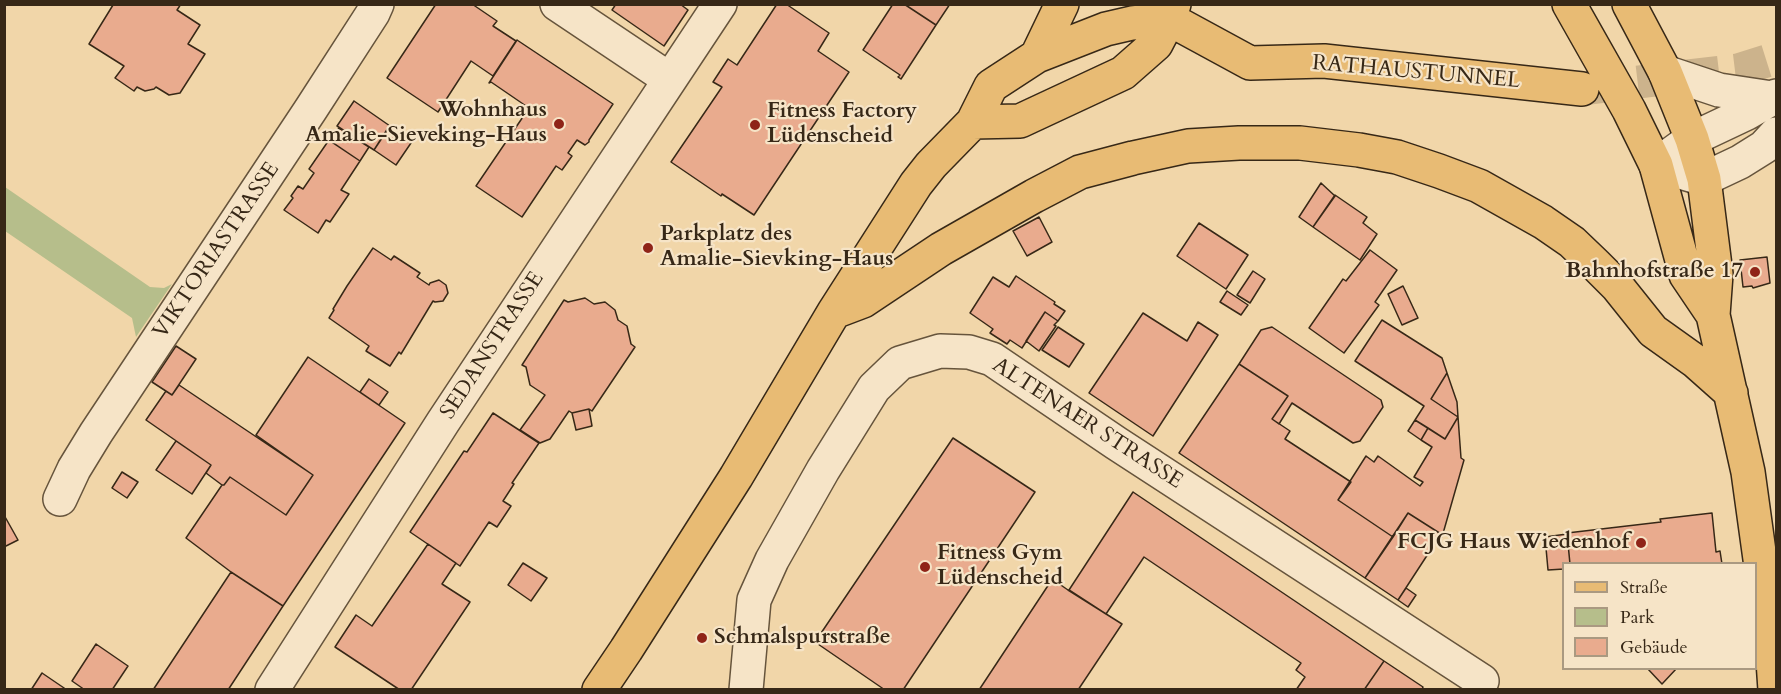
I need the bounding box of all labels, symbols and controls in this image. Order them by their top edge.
street label: RATHAUSTUNNEL [1311,51,1521,95]
place label: Wohnhaus Amalie-Sieveking-Haus [305,98,547,150]
place label: Fitness Factory Lüdenscheid [767,99,917,150]
marker: Wohnhaus Amalie-Sieveking-Haus [552,117,566,131]
marker: Fitness Factory Lüdenscheid [748,118,762,132]
street label: VIKTORIASTRASSE [148,158,286,344]
place label: Parkplatz des Amalie-Sievking-Haus [660,222,893,274]
marker: Parkplatz des Amalie-Sievking-Haus [641,241,655,255]
place label: Bahnhofstraße 17 [1565,259,1743,285]
marker: Bahnhofstraße 17 [1748,265,1762,279]
street label: SEDANSTRASSE [435,267,551,425]
street label: ALTENAER STRASSE [987,353,1187,495]
place label: FCJG Haus Wiedenhof [1397,530,1629,556]
marker: FCJG Haus Wiedenhof [1634,536,1648,550]
place label: Fitness Gym Lüdenscheid [937,541,1063,592]
marker: Fitness Gym Lüdenscheid [918,560,932,574]
legend [1562,562,1757,670]
text: Straße [1620,575,1668,600]
text: Park [1620,605,1655,630]
place label: Schmalspurstraße [714,625,891,651]
marker: Schmalspurstraße [695,631,709,645]
text: Gebäude [1620,635,1688,660]

